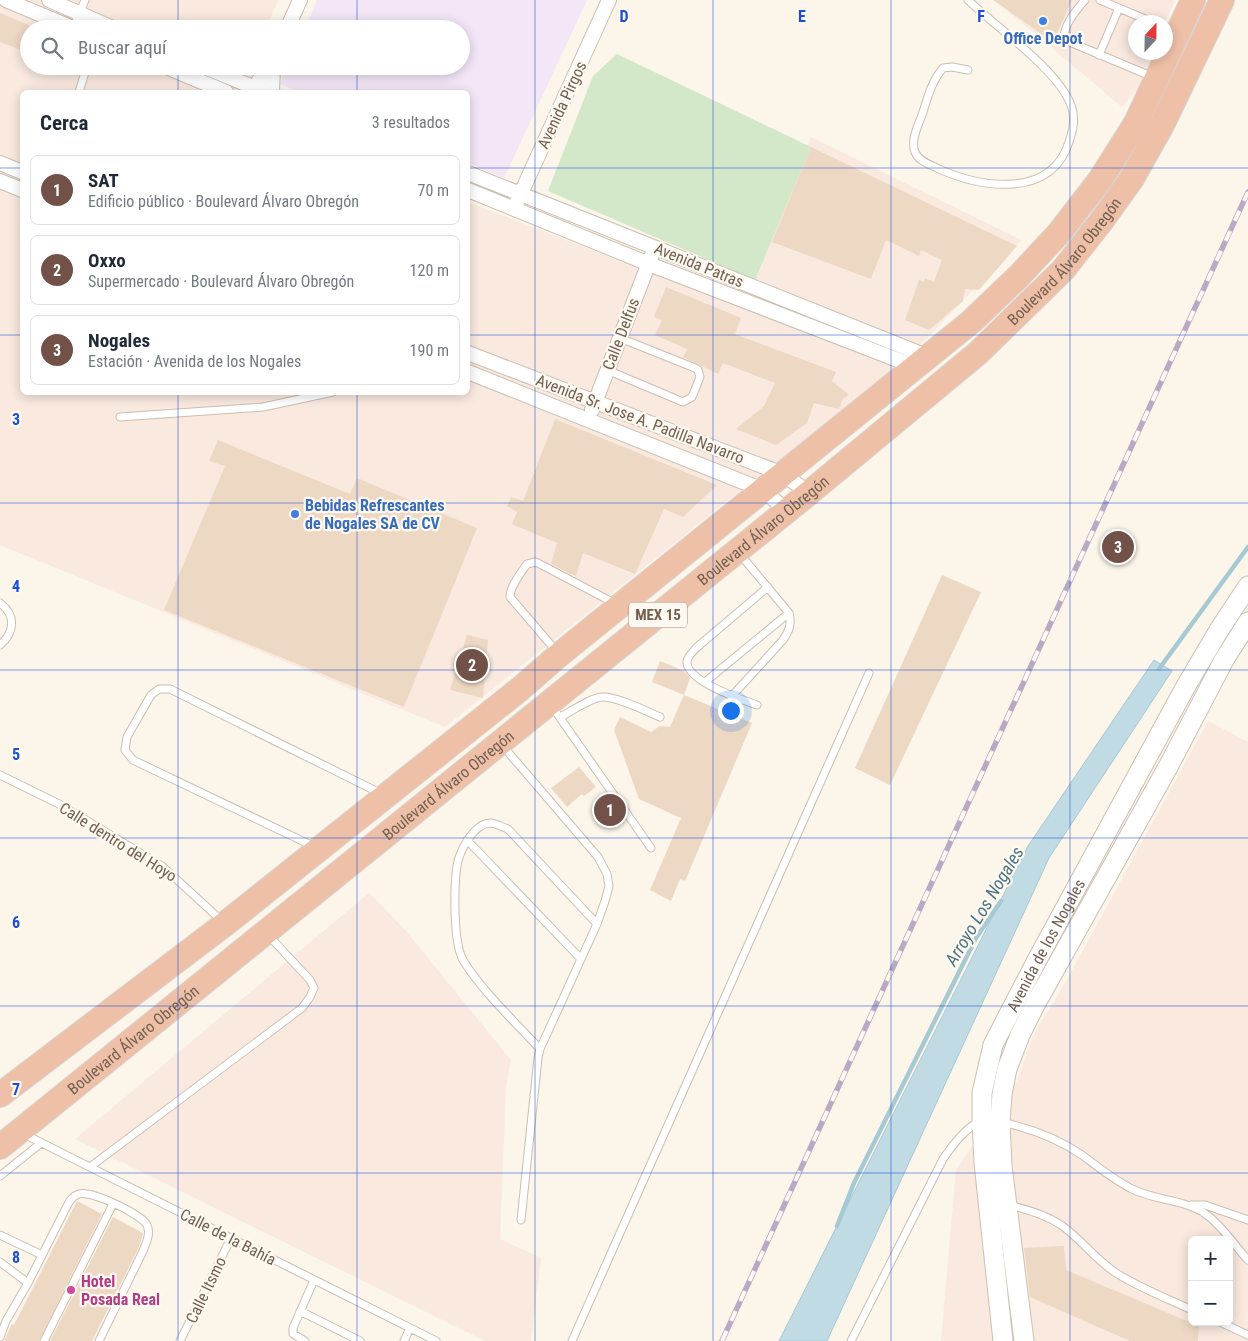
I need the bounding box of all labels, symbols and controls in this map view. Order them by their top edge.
text: D [619,7,629,26]
text: E [798,7,806,26]
text: F [977,7,985,26]
marker: Office Depot [1037,15,1049,27]
north arrow [1128,15,1173,60]
search box [20,20,470,75]
place label: Office Depot [1004,29,1083,48]
icon: search [38,34,66,62]
text: Buscar aquí [78,36,167,59]
street label: Avenida Pirgos [533,58,591,152]
text: Cerca [40,111,88,135]
text: 3 resultados [372,113,450,132]
text: SAT [88,169,119,192]
text: 1 [53,181,61,200]
text: 70 m [417,181,449,200]
text: Edificio público · Boulevard Álvaro Obregón [88,192,359,211]
street label: Boulevard Álvaro Obregón [1003,194,1125,329]
street label: Avenida Patras [652,238,746,292]
text: Oxxo [88,249,126,272]
text: 2 [53,261,61,280]
text: 120 m [410,261,449,280]
text: Supermercado · Boulevard Álvaro Obregón [88,272,354,291]
street label: Calle Delfus [599,295,643,373]
text: Nogales [88,329,150,352]
text: 3 [53,341,61,360]
text: 190 m [410,341,449,360]
text: Estación · Avenida de los Nogales [88,352,301,371]
street label: Avenida Sr. Jose A. Padilla Navarro [533,370,747,468]
text: 3 [12,410,20,429]
street label: Boulevard Álvaro Obregón [693,471,832,589]
place label: Bebidas Refrescantes de Nogales SA de CV [305,496,444,533]
marker: Bebidas Refrescantes de Nogales SA de CV [289,508,301,520]
pin: 3 [1102,528,1134,566]
text: 4 [12,577,20,596]
road number: MEX 15 [629,602,687,628]
pin: 2 [456,646,488,684]
your location [718,698,744,724]
street label: Boulevard Álvaro Obregón [378,726,517,844]
text: 5 [12,745,20,764]
pin: 1 [594,791,626,829]
street label: Calle dentro del Hoyo [56,798,180,886]
water label: Arroyo Los Nogales [940,843,1028,970]
street label: Avenida de los Nogales [1002,876,1089,1015]
text: 6 [12,913,20,932]
street label: Boulevard Álvaro Obregón [63,981,203,1098]
text: 7 [12,1080,20,1099]
street label: Calle de la Bahía [177,1205,279,1269]
map controls [1188,1236,1233,1326]
button: + [1188,1236,1233,1281]
text: 8 [12,1248,20,1267]
street label: Calle Itsmo [182,1254,230,1326]
place label: Hotel Posada Real [81,1272,160,1309]
button: − [1188,1281,1233,1326]
marker: Hotel Posada Real [65,1284,77,1296]

